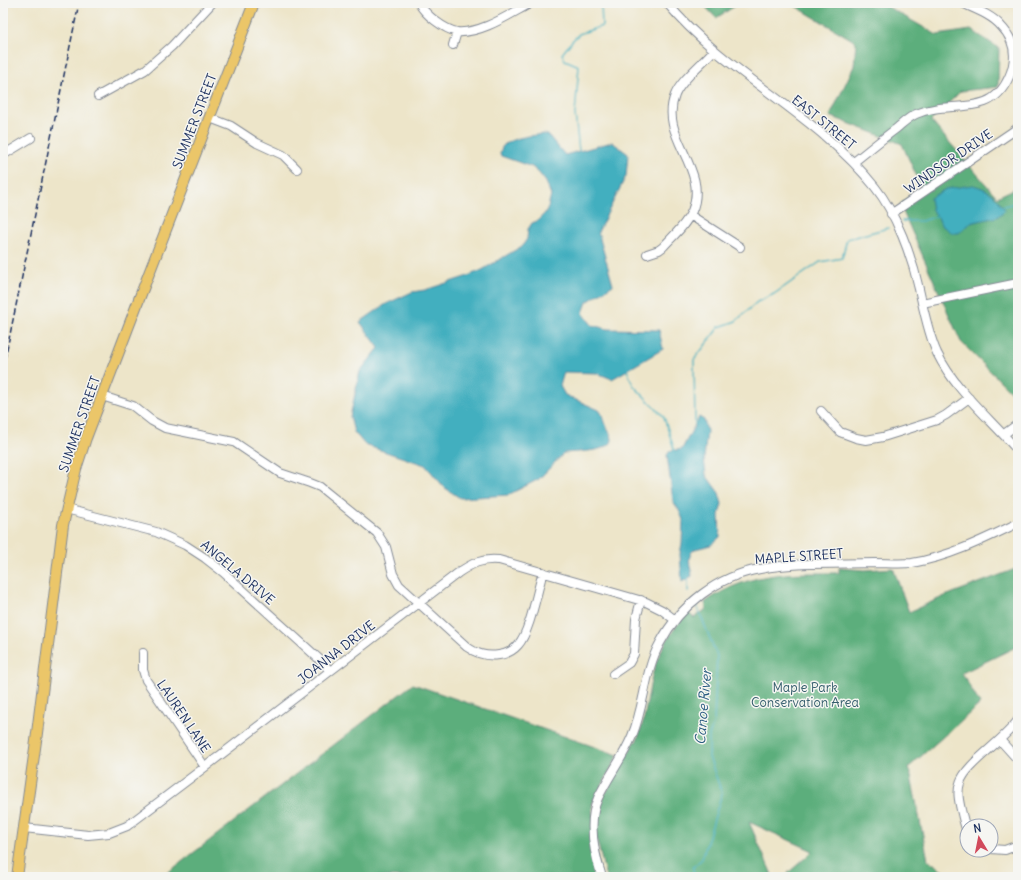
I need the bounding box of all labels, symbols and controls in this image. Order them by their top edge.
street label: SUMMER STREET [169,71,220,171]
street label: EAST STREET [788,91,859,153]
street label: WINDSOR DRIVE [901,125,996,197]
street label: SUMMER STREET [55,374,104,474]
street label: ANGELA DRIVE [197,536,279,609]
street label: MAPLE STREET [754,545,844,568]
street label: JOANNA DRIVE [294,617,379,688]
water label: Canoe River [691,666,715,746]
street label: LAUREN LANE [153,677,214,756]
park label: Maple Park Conservation Area [751,679,859,711]
north arrow [959,818,999,858]
text: N [972,821,982,836]

